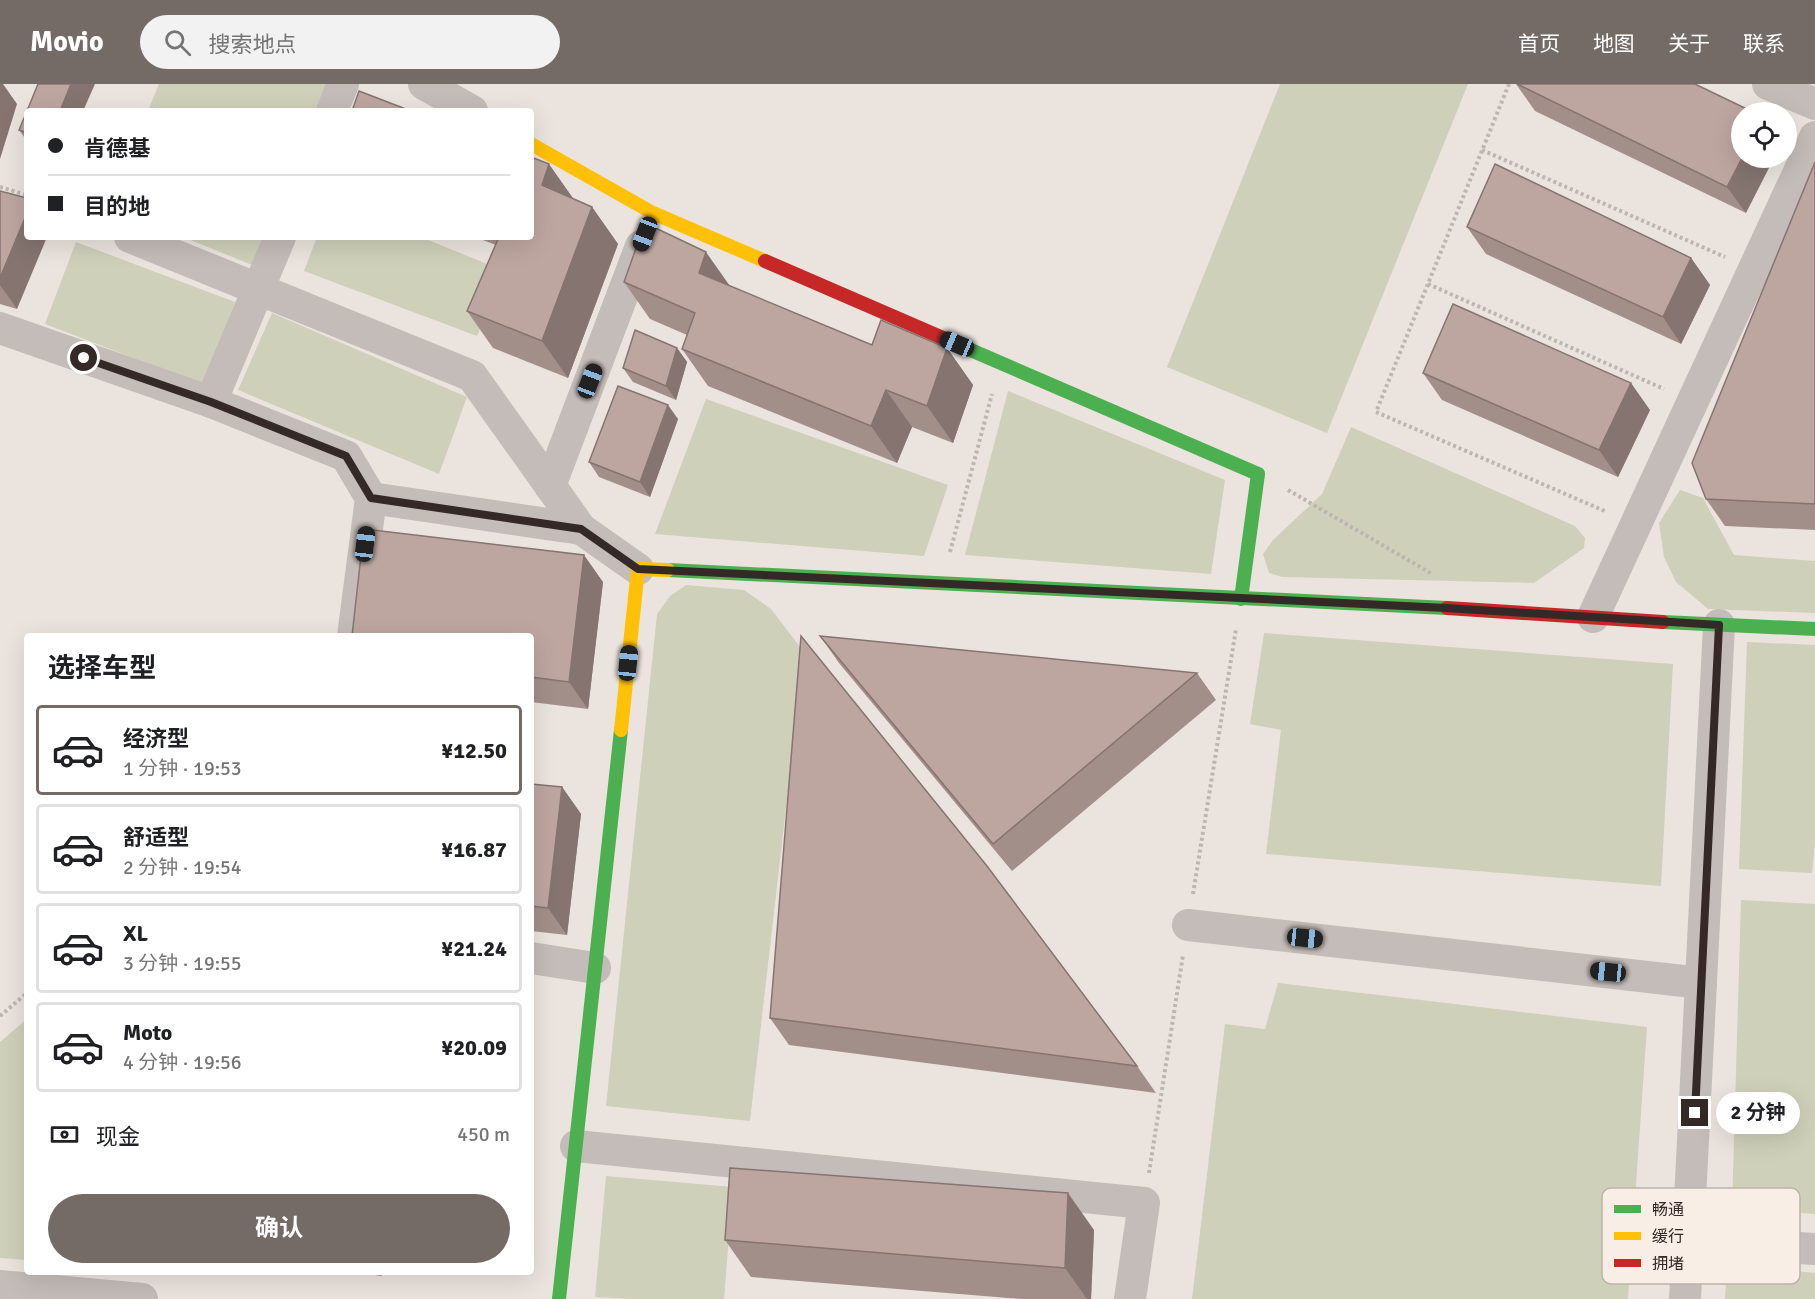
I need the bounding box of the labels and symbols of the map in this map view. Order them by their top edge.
car [630,214,660,254]
car [937,329,977,359]
route start [70,344,97,371]
car [575,361,605,401]
car [354,525,376,563]
car [617,644,639,682]
car [1286,927,1324,949]
car [1589,961,1627,983]
callout: 2 分钟 [1716,1092,1800,1134]
route end [1681,1099,1708,1126]
legend [1602,1188,1800,1284]
text: 畅通 [1652,1200,1684,1220]
text: 缓行 [1652,1227,1684,1247]
text: 拥堵 [1652,1254,1684,1274]

